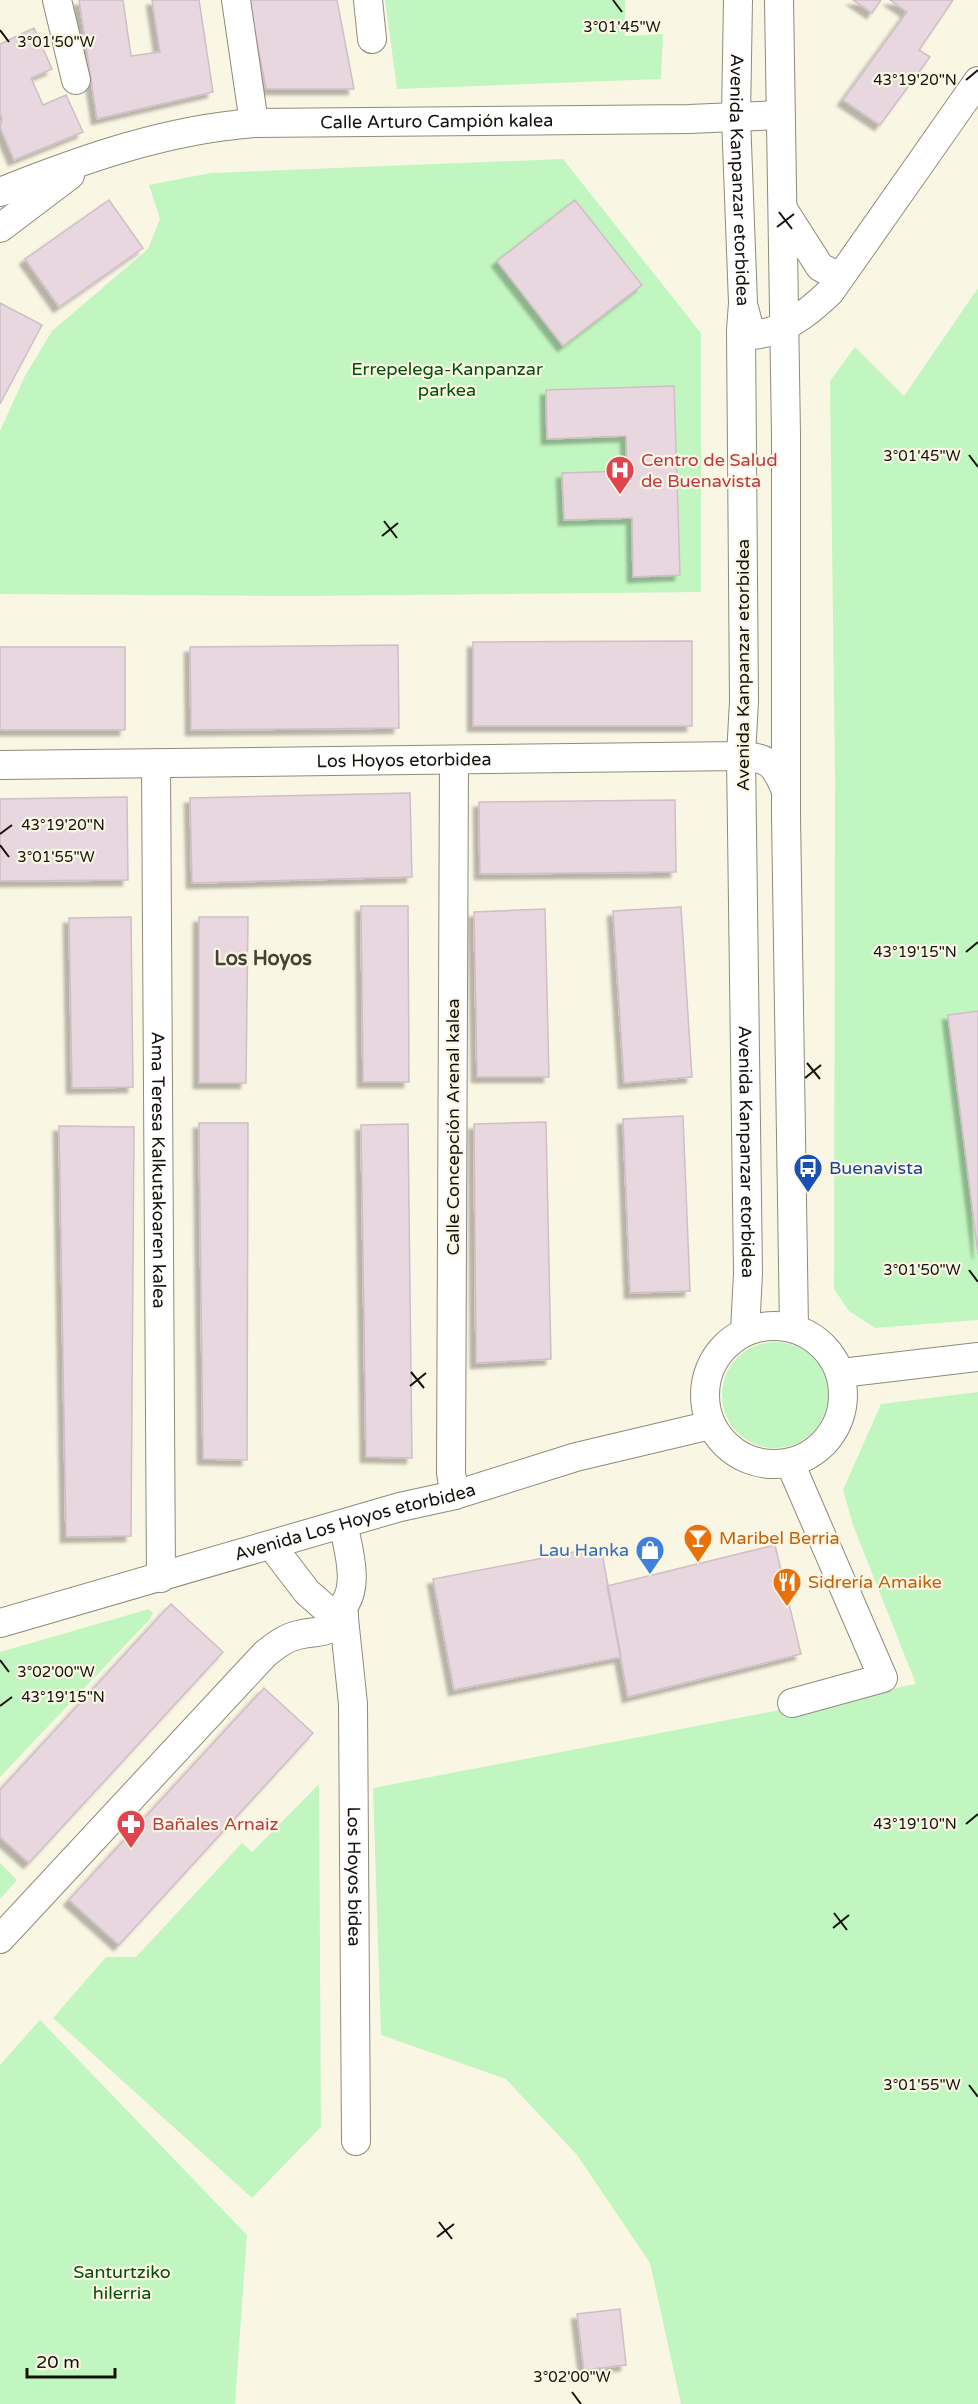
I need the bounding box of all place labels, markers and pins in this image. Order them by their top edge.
place label: Centro de Salud de Buenavista [641,449,778,492]
hospital icon: Centro de Salud de Buenavista [604,454,636,496]
bus stop icon: Buenavista [792,1152,824,1194]
place label: Buenavista [829,1157,923,1179]
bar icon: Maribel Berria [682,1522,714,1564]
place label: Maribel Berria [719,1527,840,1549]
shop icon: Lau Hanka [634,1534,666,1576]
place label: Lau Hanka [539,1539,629,1561]
restaurant icon: Sidrería Amaike [771,1566,803,1608]
place label: Sidrería Amaike [808,1571,942,1593]
pharmacy icon: Bañales Arnaiz [115,1808,147,1850]
place label: Bañales Arnaiz [152,1813,278,1835]

